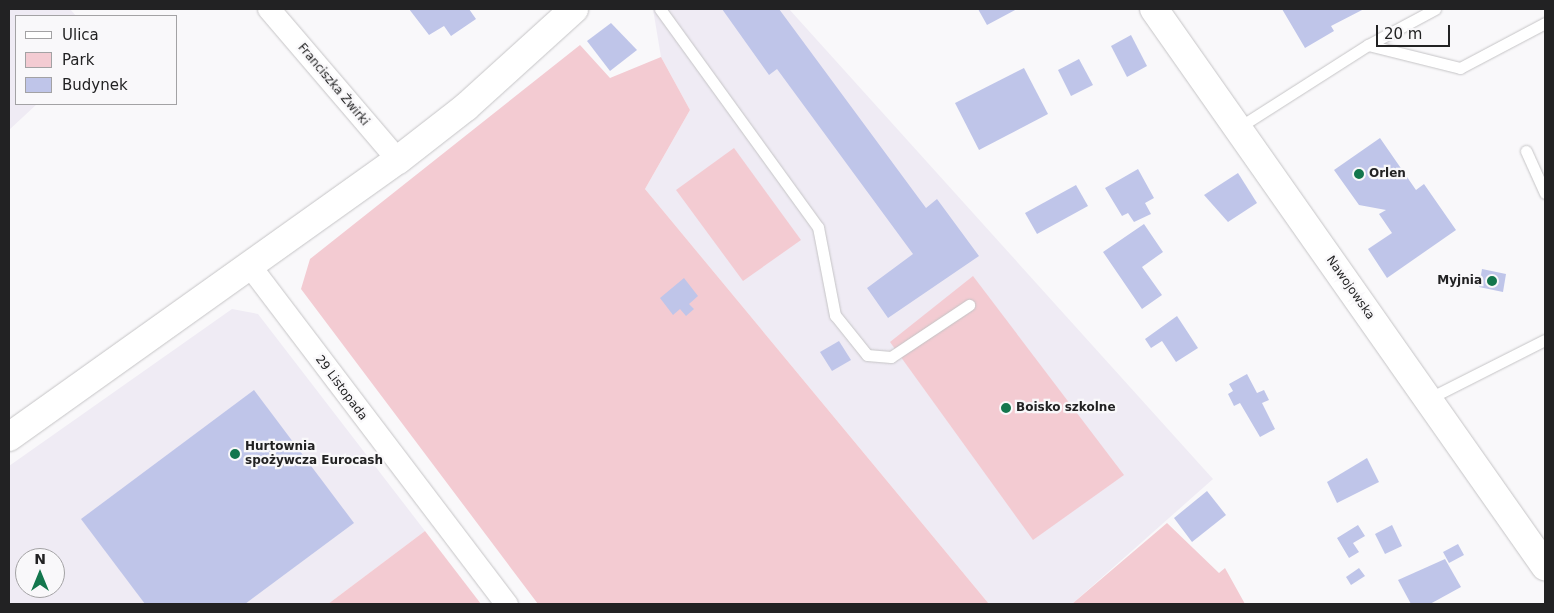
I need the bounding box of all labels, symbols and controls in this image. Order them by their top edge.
legend [15,15,178,105]
scale bar [1379,15,1453,47]
text: 20 m [1384,25,1422,43]
text: Ulica [62,26,99,44]
street label: Franciszka Żwirki [294,41,372,129]
text: Park [62,51,94,69]
text: Budynek [62,76,128,94]
place label: Orlen [1369,167,1406,181]
marker: Orlen [1353,168,1365,180]
street label: Nawojowska [1323,253,1377,323]
place label: Myjnia [1437,274,1482,288]
marker: Myjnia [1486,275,1498,287]
street label: 29 Listopada [312,353,370,423]
place label: Boisko szkolne [1016,401,1116,415]
marker: Boisko szkolne [1000,402,1012,414]
place label: Hurtownia spożywcza Eurocash [245,440,383,468]
marker: Hurtownia spożywcza Eurocash [229,448,241,460]
north arrow [15,548,65,598]
text: N [34,551,46,567]

